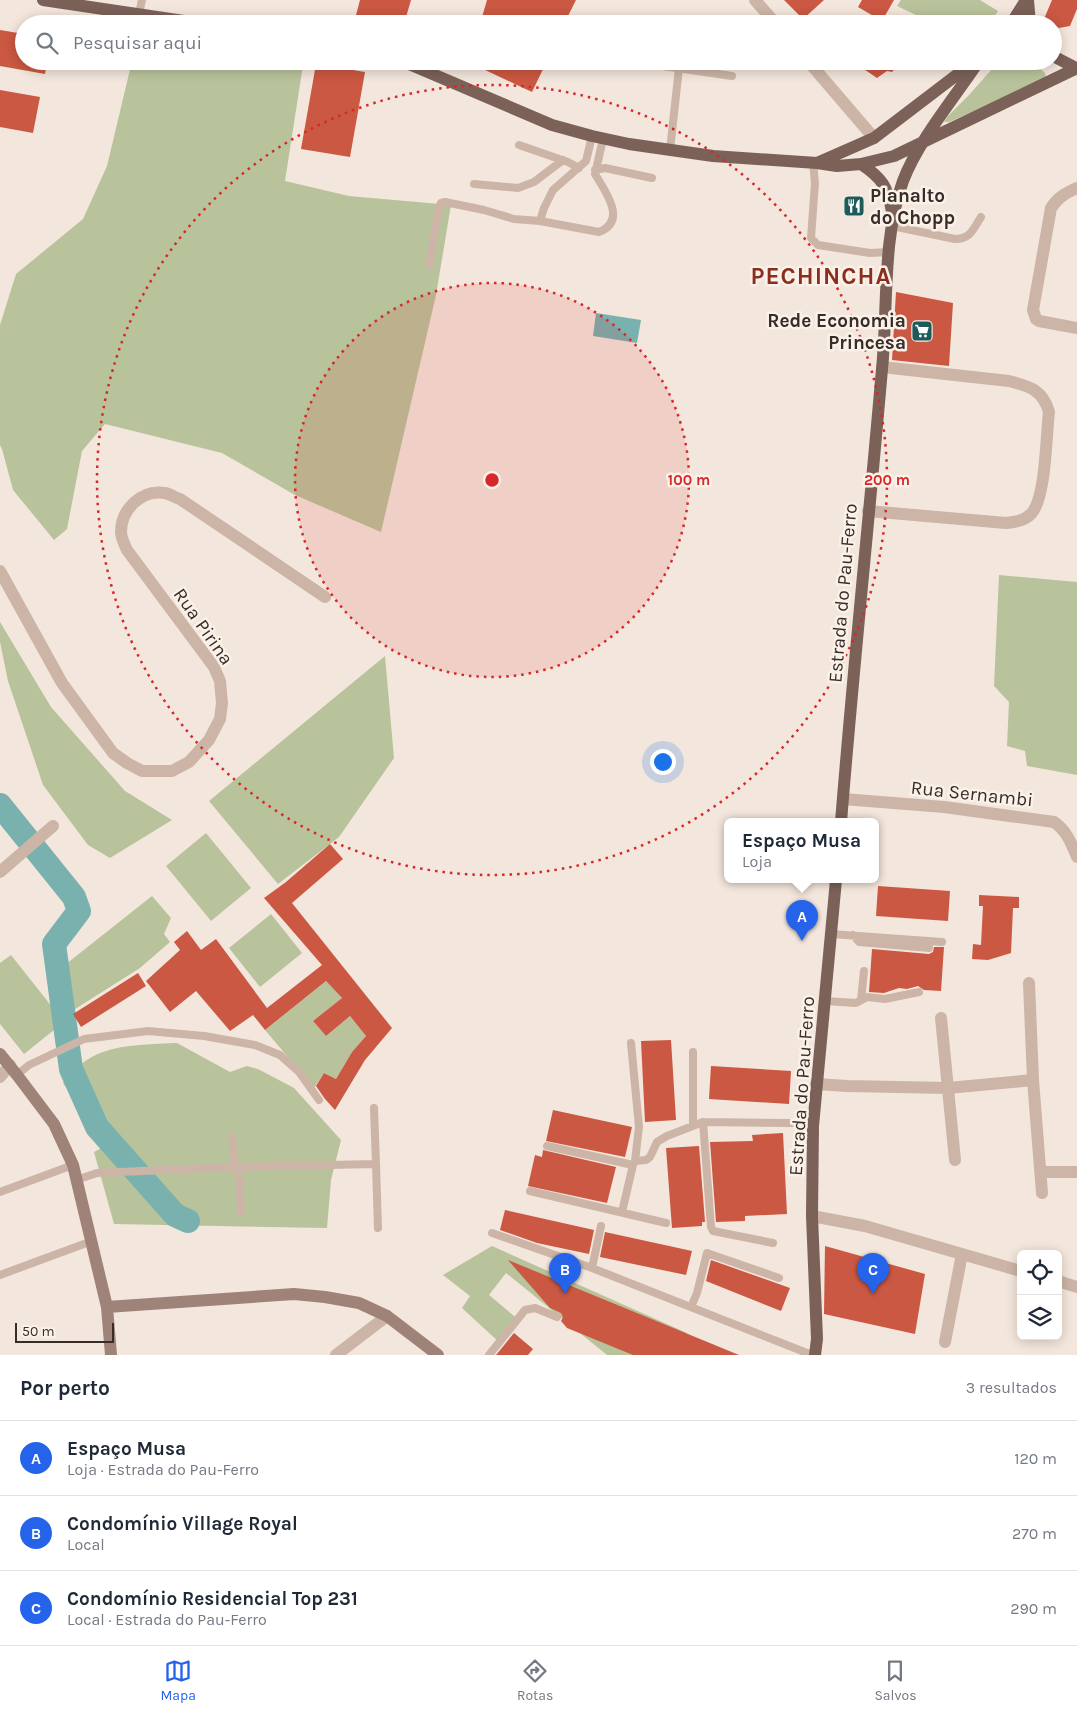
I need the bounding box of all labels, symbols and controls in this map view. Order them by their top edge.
search box [15,15,1062,70]
icon: search [33,29,61,57]
text: Pesquisar aqui [73,32,202,54]
place label: Planalto do Chopp [870,185,955,229]
restaurant icon: Planalto do Chopp [842,194,866,218]
district label: PECHINCHA [751,262,891,290]
place label: Rede Economia Princesa [767,310,906,354]
supermarket icon: Rede Economia Princesa [910,319,934,343]
centre of rings [483,471,501,489]
text: 100 m [668,471,710,489]
text: 200 m [864,471,910,489]
street label: Estrada do Pau-Ferro [824,503,862,684]
street label: Rua Pirina [169,584,238,669]
your location [650,749,676,775]
street label: Rua Sernambi [910,777,1034,811]
popup [724,818,879,883]
text: Espaço Musa [742,830,861,852]
text: Loja [742,852,772,871]
pin: A [786,900,818,941]
street label: Estrada do Pau-Ferro [785,996,819,1177]
map controls [1017,1250,1062,1340]
button: locate [1017,1250,1062,1295]
pin: B [549,1253,581,1294]
pin: C [857,1253,889,1294]
button: layers [1017,1295,1062,1340]
scale bar [15,1320,114,1343]
text: 50 m [22,1323,55,1340]
text: Por perto [20,1376,110,1400]
text: 3 resultados [966,1378,1057,1397]
text: Espaço Musa [67,1438,186,1460]
text: A [31,1449,41,1468]
text: 120 m [1014,1449,1057,1468]
text: Loja · Estrada do Pau-Ferro [67,1460,259,1479]
text: Condomínio Village Royal [67,1513,298,1535]
text: B [31,1524,41,1543]
text: 270 m [1012,1524,1057,1543]
text: Local [67,1535,105,1554]
text: Condomínio Residencial Top 231 [67,1588,358,1610]
text: C [31,1599,41,1618]
text: 290 m [1010,1599,1057,1618]
text: Local · Estrada do Pau-Ferro [67,1610,267,1629]
tab: Mapa [160,1657,196,1704]
tab: Rotas [517,1657,553,1704]
tab: Salvos [874,1657,917,1704]

